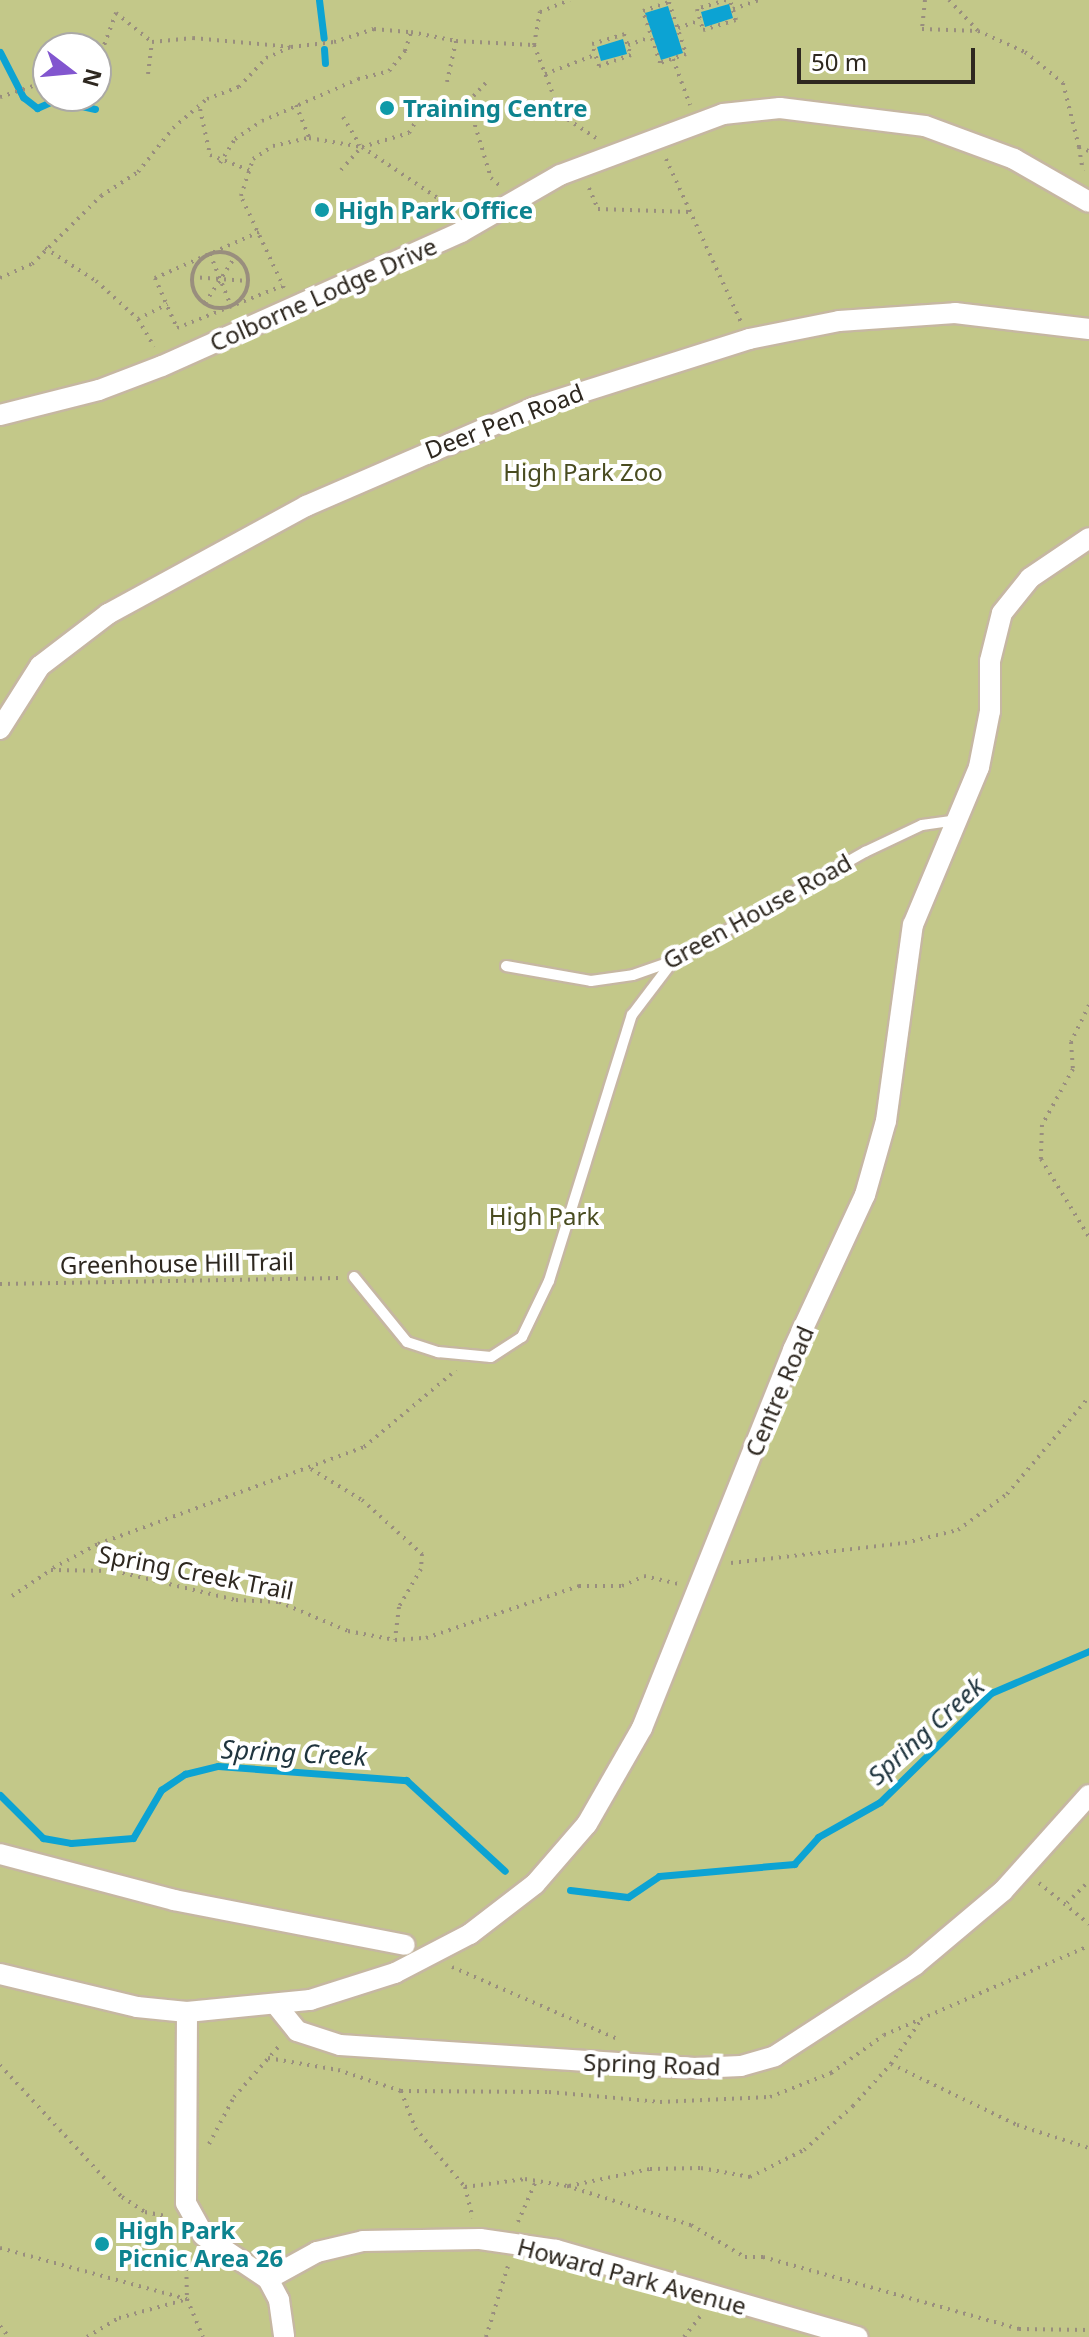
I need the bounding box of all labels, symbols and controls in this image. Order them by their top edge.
north arrow [32,32,112,112]
scale bar [801,32,979,82]
text: 50 m [811,45,867,78]
text: N [76,65,110,91]
place label: Training Centre [403,94,588,122]
marker: Training Centre [378,99,396,117]
place label: High Park Office [338,196,533,224]
marker: High Park Office [313,201,331,219]
street label: Colborne Lodge Drive [205,231,441,357]
street label: Deer Pen Road [421,378,587,464]
park label: High Park Zoo [503,458,663,486]
street label: Green House Road [658,847,856,975]
park label: High Park [489,1202,599,1230]
street label: Greenhouse Hill Trail [60,1247,294,1279]
street label: Centre Road [739,1321,819,1461]
street label: Spring Creek Trail [96,1539,296,1605]
water label: Spring Creek [861,1671,991,1791]
water label: Spring Creek [220,1734,368,1772]
street label: Spring Road [583,2047,721,2081]
place label: High Park Picnic Area 26 [118,2216,283,2272]
street label: Howard Park Avenue [514,2232,750,2320]
marker: High Park Picnic Area 26 [93,2235,111,2253]

